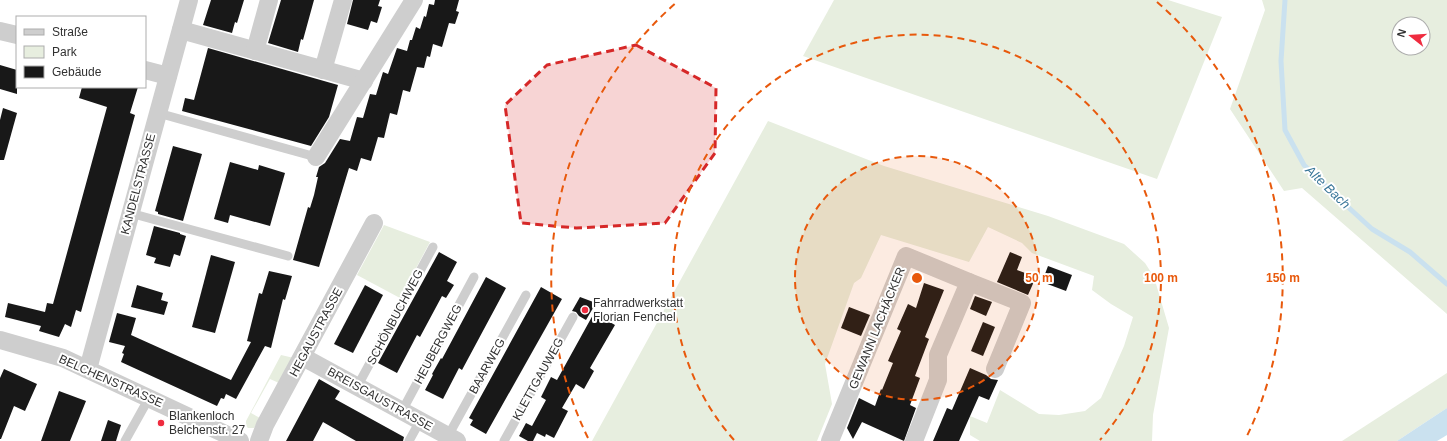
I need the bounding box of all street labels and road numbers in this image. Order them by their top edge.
street label: KANDELSTRASSE [118,132,158,236]
street label: GEWANN LACHÄCKER [846,265,908,391]
street label: SCHÖNBUCHWEG [364,267,426,367]
street label: HEGAUSTRASSE [287,285,345,379]
street label: HEUBERGWEG [411,302,465,386]
street label: KLETTGAUWEG [510,335,566,423]
street label: BAARWEG [466,336,508,396]
street label: BELCHENSTRASSE [57,352,165,410]
street label: BREISGAUSTRASSE [325,364,435,434]

